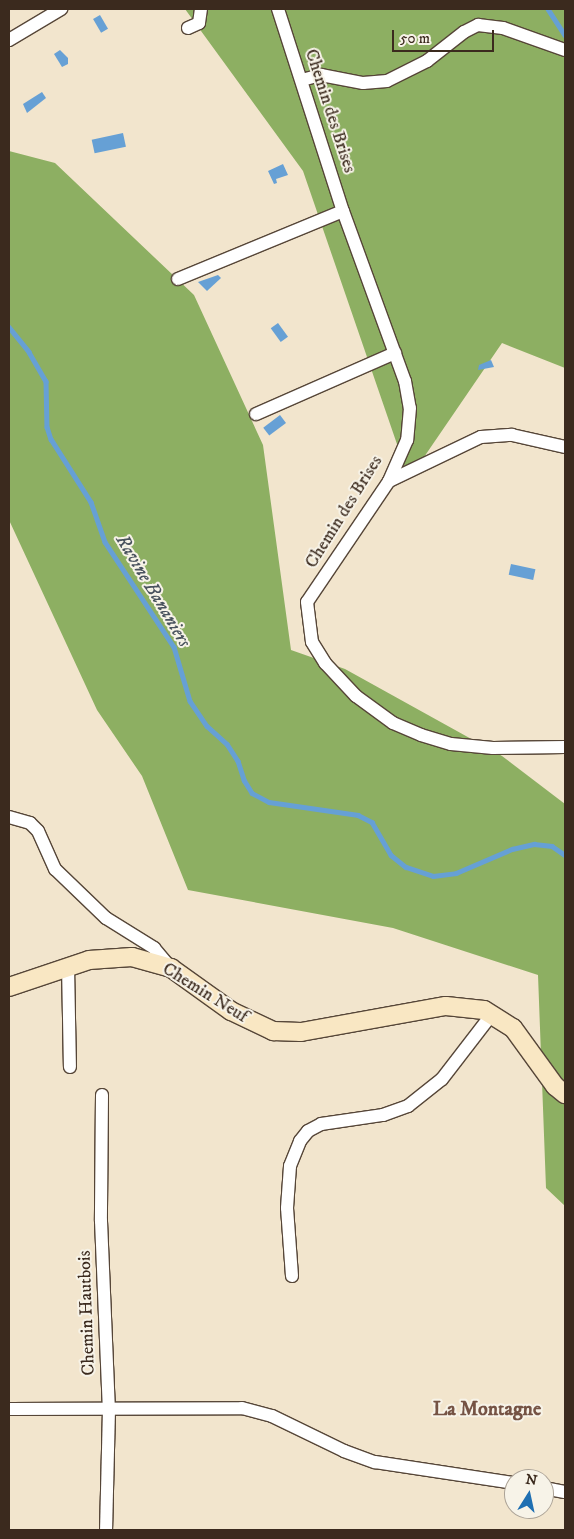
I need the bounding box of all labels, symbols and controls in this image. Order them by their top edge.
scale bar [394,20,496,52]
text: 50 m [400,29,430,48]
street label: Chemin des Brises [300,46,360,176]
street label: Chemin des Brises [301,452,387,572]
water label: Ravine Bananiers [110,531,196,651]
street label: Chemin Neuf [158,958,252,1028]
street label: Chemin Hautbois [74,1250,100,1376]
district label: La Montagne [433,1397,541,1421]
north arrow [504,1469,554,1519]
text: N [524,1470,539,1490]

